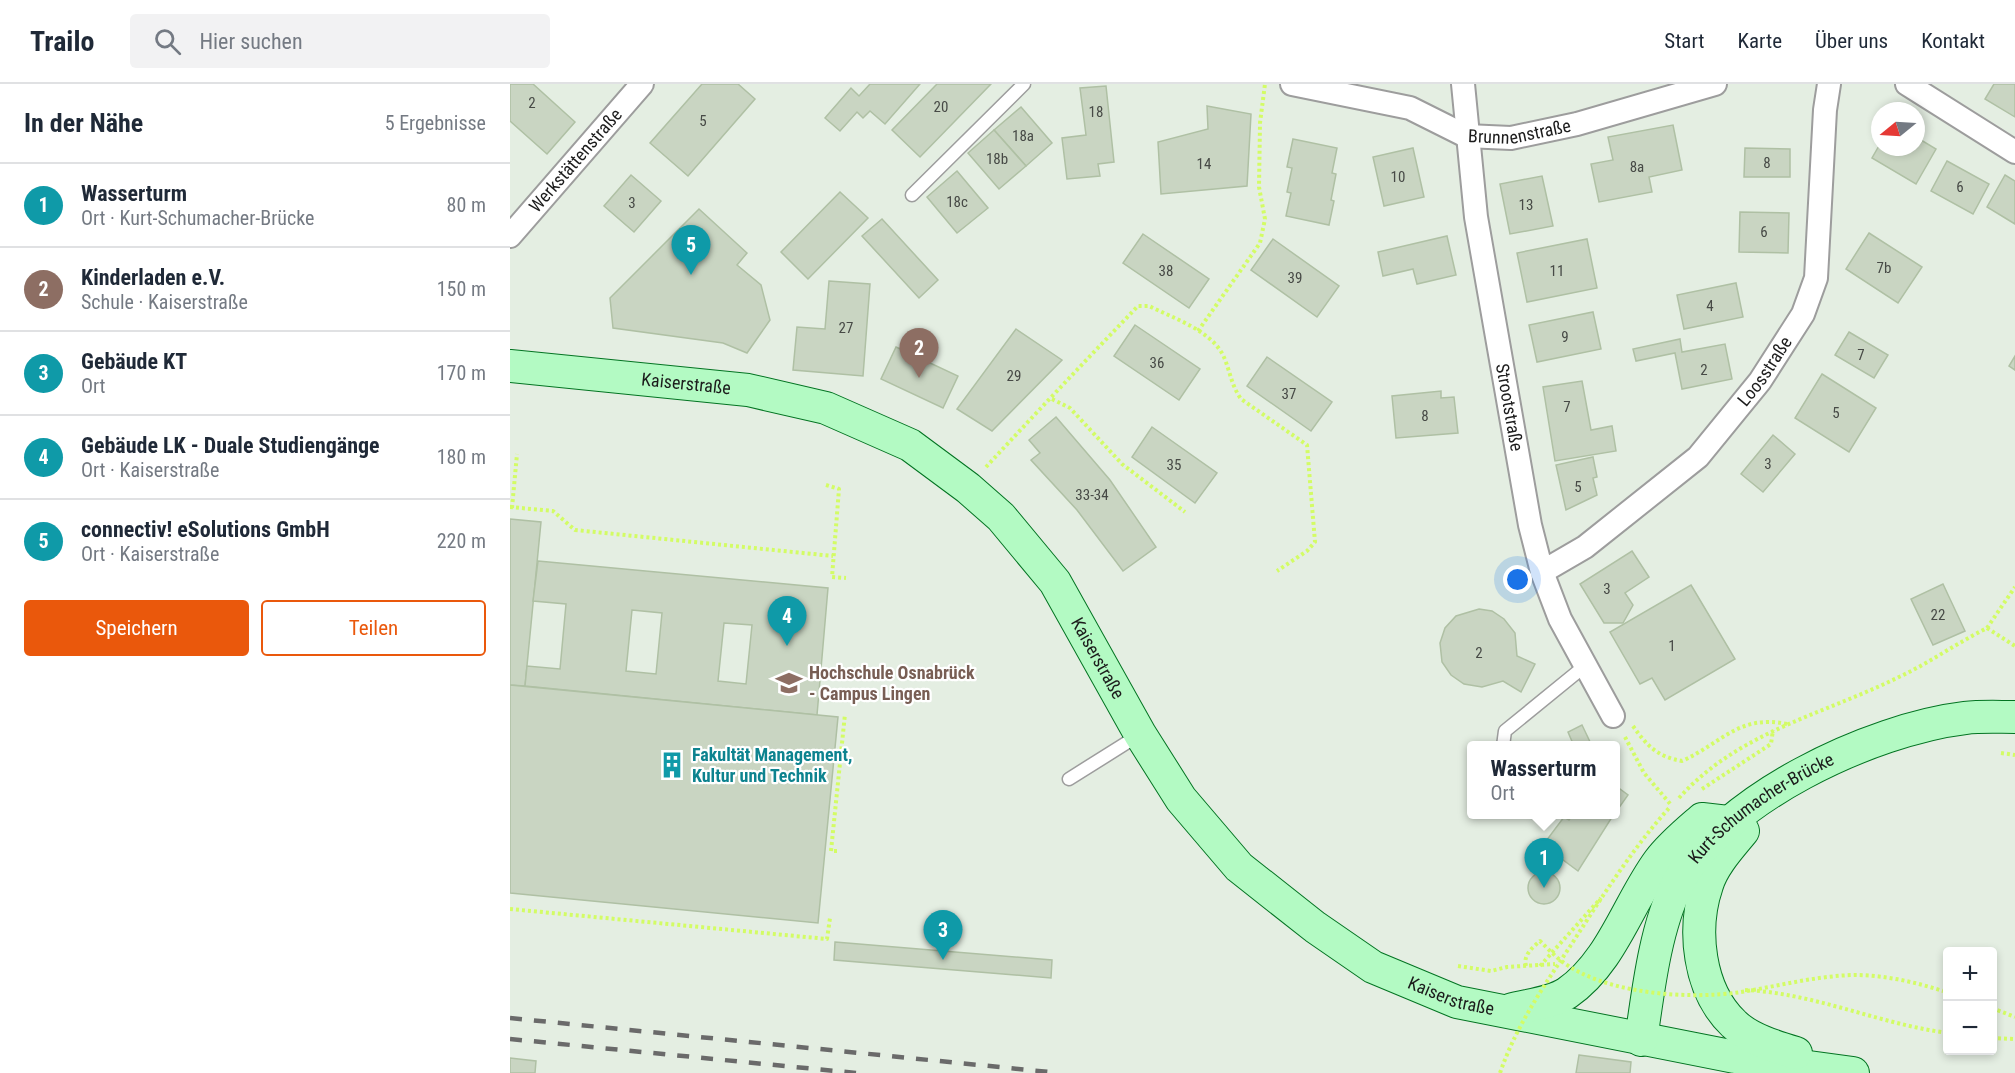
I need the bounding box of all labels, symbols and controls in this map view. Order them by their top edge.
search box [130,14,550,68]
text: Trailo [30,25,94,58]
icon: search [151,25,184,58]
text: Hier suchen [199,29,303,54]
text: Start [1664,29,1705,53]
text: Karte [1738,29,1782,53]
text: Über uns [1815,29,1888,53]
text: Kontakt [1921,29,1985,53]
house number: 2 [528,94,536,112]
house number: 20 [934,98,948,116]
north arrow [1871,102,1925,156]
house number: 18 [1089,103,1103,121]
street label: Werkstättenstraße [524,104,626,216]
text: In der Nähe [24,108,143,138]
text: 5 Ergebnisse [385,111,486,135]
house number: 5 [699,112,707,130]
street label: Brunnenstraße [1468,115,1573,148]
house number: 18a [1012,127,1034,145]
house number: 18b [986,150,1008,168]
house number: 8 [1763,154,1771,172]
house number: 14 [1197,155,1211,173]
house number: 8a [1630,158,1644,176]
house number: 10 [1391,168,1405,186]
house number: 6 [1956,178,1964,196]
text: Wasserturm [81,181,187,206]
text: 1 [38,193,49,217]
text: 80 m [447,193,486,217]
house number: 18c [946,193,968,211]
house number: 3 [628,194,636,212]
house number: 13 [1519,196,1533,214]
text: Ort · Kurt-Schumacher-Brücke [81,206,314,230]
house number: 6 [1760,223,1768,241]
pin: 5 [672,226,711,275]
house number: 7b [1877,259,1891,277]
house number: 38 [1159,262,1173,280]
house number: 11 [1550,262,1564,280]
text: Kinderladen e.V. [81,265,225,290]
house number: 39 [1288,269,1302,287]
text: 2 [38,277,49,301]
text: 150 m [437,277,486,301]
text: Schule · Kaiserstraße [81,290,248,314]
house number: 4 [1706,297,1714,315]
house number: 27 [839,319,853,337]
pin: 2 [900,328,938,378]
house number: 9 [1561,328,1569,346]
street label: Loosstraße [1733,332,1796,410]
house number: 7 [1857,346,1865,364]
text: Gebäude KT [81,349,187,374]
house number: 36 [1150,354,1164,372]
text: 3 [38,361,49,385]
text: 170 m [437,361,486,385]
house number: 2 [1700,361,1708,379]
street label: Strootstraße [1492,362,1528,453]
house number: 29 [1007,367,1021,385]
street label: Kaiserstraße [640,368,732,398]
text: Ort [81,374,106,398]
house number: 37 [1282,385,1296,403]
house number: 7 [1563,398,1571,416]
house number: 5 [1832,404,1840,422]
house number: 8 [1421,407,1429,425]
text: Gebäude LK - Duale Studiengänge [81,433,380,458]
text: 4 [38,445,49,469]
text: 180 m [437,445,486,469]
house number: 3 [1764,455,1772,473]
house number: 35 [1167,456,1181,474]
text: Ort · Kaiserstraße [81,458,219,482]
house number: 5 [1574,478,1582,496]
house number: 33-34 [1075,486,1109,504]
text: connectiv! eSolutions GmbH [81,517,330,542]
text: 5 [38,529,49,553]
text: 220 m [437,529,486,553]
text: Ort · Kaiserstraße [81,542,219,566]
your location [1503,565,1532,594]
house number: 3 [1603,580,1611,598]
pin: 4 [768,596,806,646]
button: Speichern [24,600,249,656]
button: Teilen [261,600,486,656]
house number: 22 [1931,606,1945,624]
street label: Kaiserstraße [1067,614,1129,702]
house number: 1 [1668,637,1676,655]
house number: 2 [1475,644,1483,662]
place label: Hochschule Osnabrück - Campus Lingen [809,662,975,704]
school or university icon: Hochschule Osnabrück - Campus Lingen [774,668,804,698]
popup [1467,741,1620,819]
place label: Fakultät Management, Kultur und Technik [692,744,852,786]
street label: Kurt-Schumacher-Brücke [1684,748,1837,867]
building icon: Fakultät Management, Kultur und Technik [657,750,687,780]
text: Wasserturm [1491,756,1597,781]
text: Ort [1491,781,1515,805]
pin: 1 [1524,838,1564,888]
pin: 3 [924,910,962,960]
map controls [1943,947,1997,1055]
button: + [1943,947,1997,1001]
street label: Kaiserstraße [1405,972,1496,1019]
button: − [1943,1001,1997,1055]

